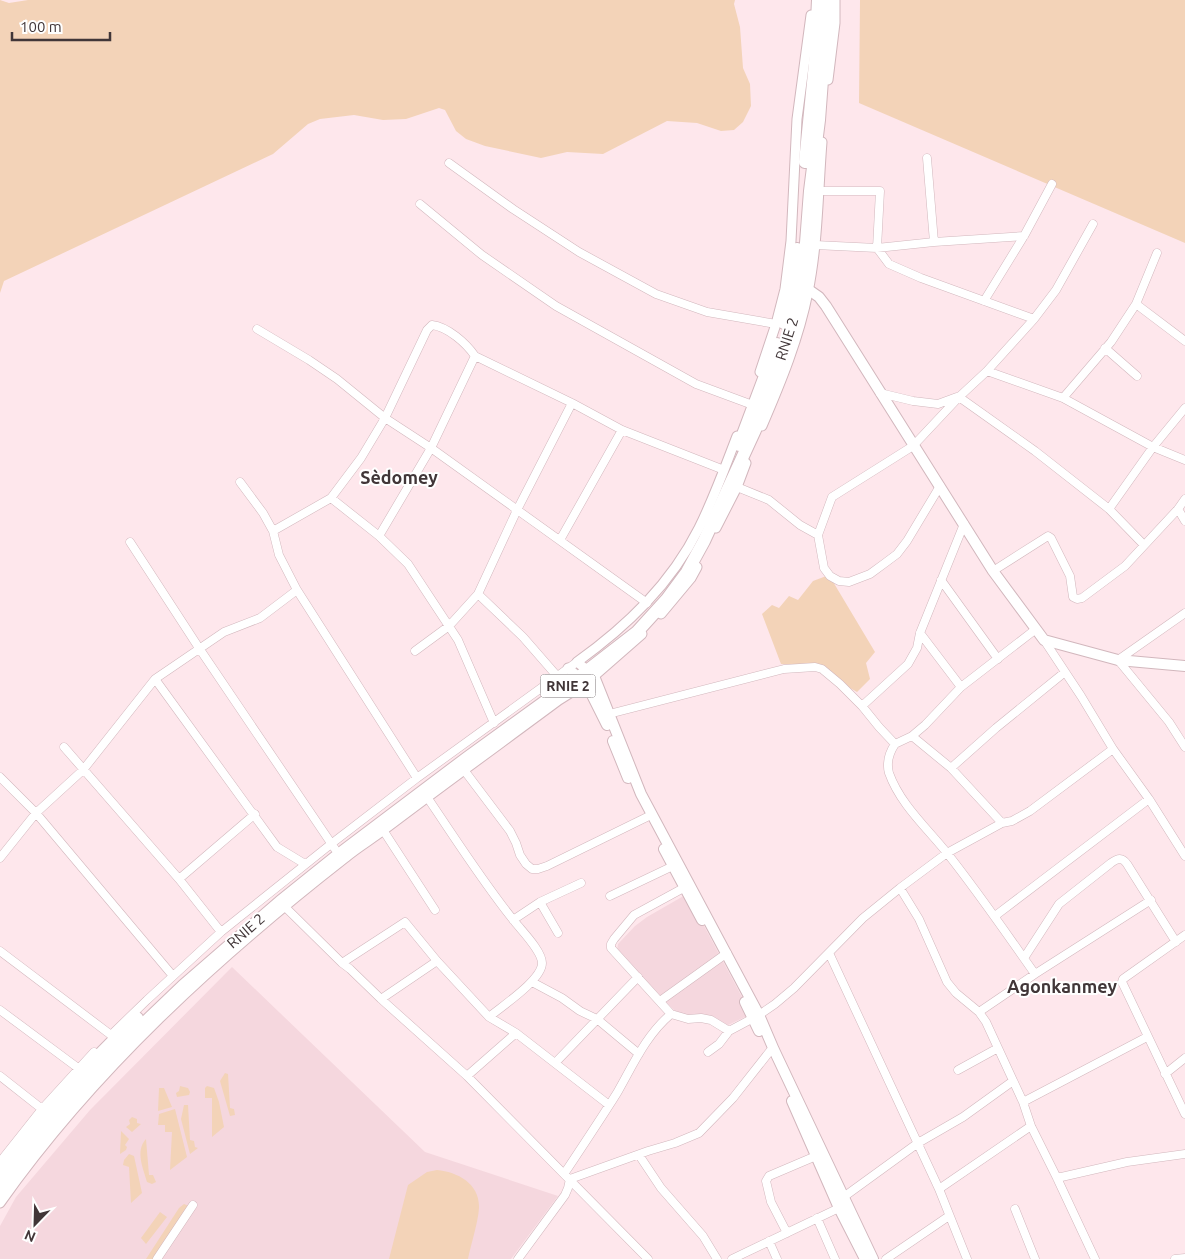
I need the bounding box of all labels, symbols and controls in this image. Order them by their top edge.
scale bar [12,10,110,42]
text: 100 m [20,18,62,35]
street label: RNIE 2 [772,315,801,363]
district label: Sèdomey [360,467,438,487]
road number: RNIE 2 [540,674,596,698]
street label: RNIE 2 [223,910,268,952]
district label: Agonkanmey [1007,976,1118,996]
north arrow [10,1199,60,1249]
text: N [22,1227,38,1245]

